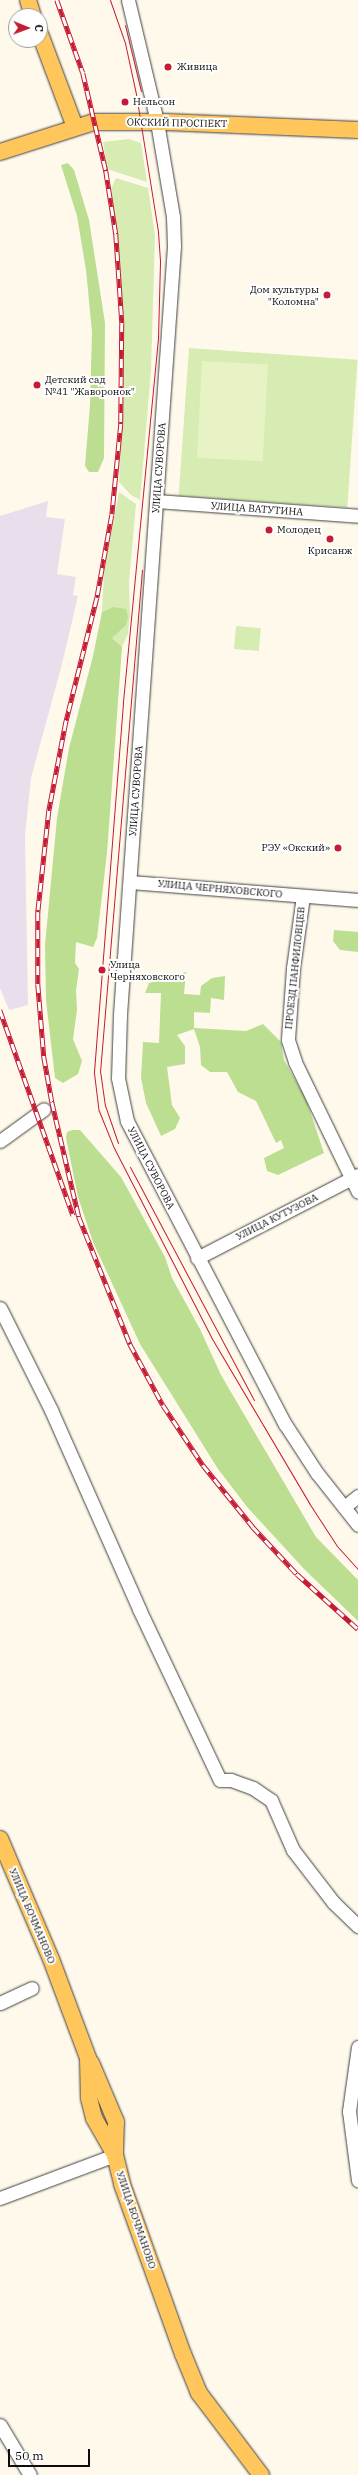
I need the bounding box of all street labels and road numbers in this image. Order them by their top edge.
street label: ОКСКИЙ ПРОСПЕКТ [127,116,227,130]
street label: УЛИЦА СУВОРОВА [150,422,168,514]
street label: УЛИЦА ВАТУТИНА [210,500,304,518]
street label: УЛИЦА СУВОРОВА [127,745,145,837]
street label: УЛИЦА ЧЕРНЯХОВСКОГО [157,878,283,900]
street label: ПРОЕЗД ПАНФИЛОВЦЕВ [283,906,307,1030]
street label: УЛИЦА СУВОРОВА [125,1125,177,1211]
street label: УЛИЦА КУТУЗОВА [234,1191,320,1243]
street label: УЛИЦА БОЧМАНОВО [6,1867,58,1965]
street label: УЛИЦА БОЧМАНОВО [114,2170,158,2270]

